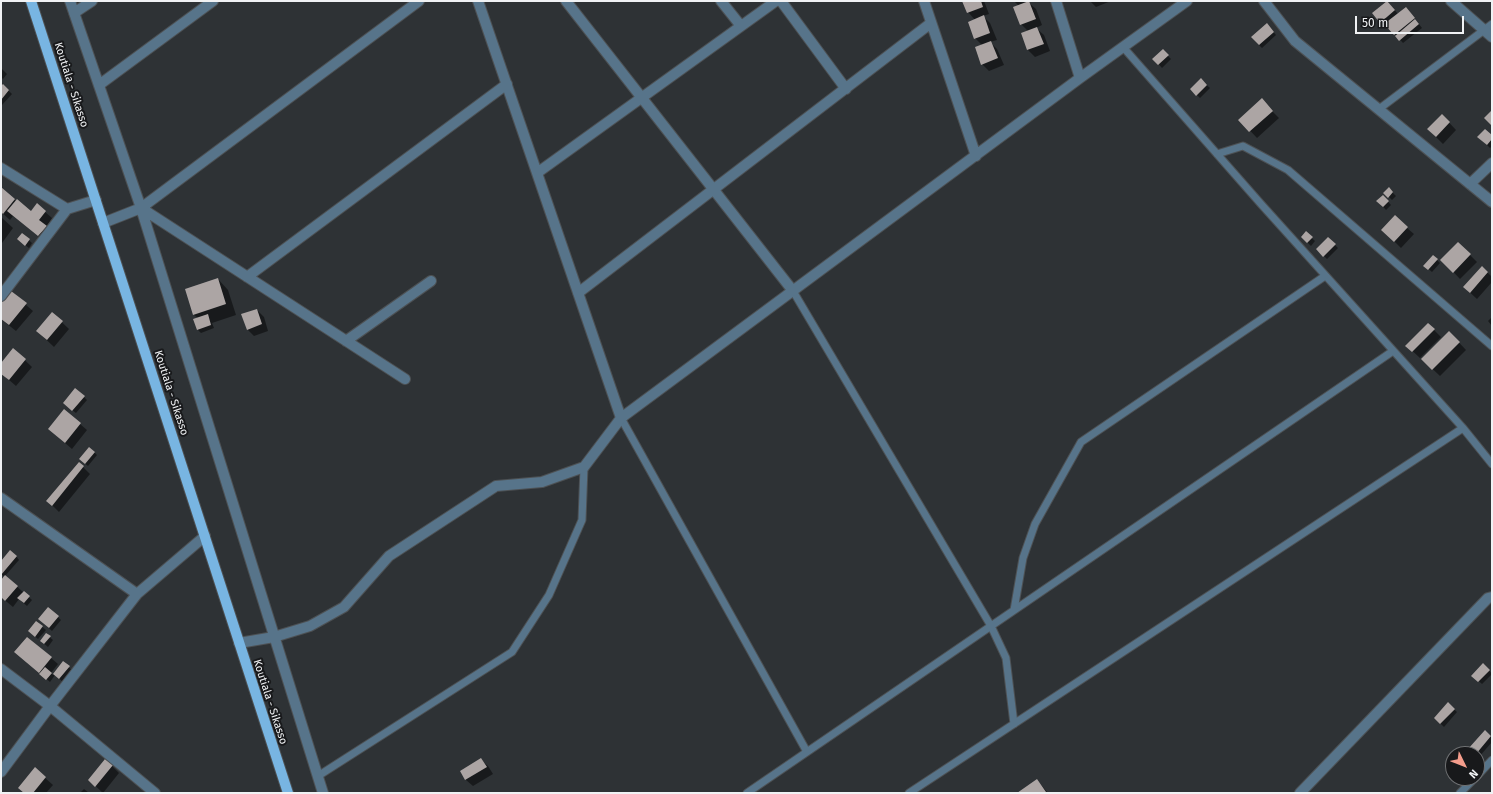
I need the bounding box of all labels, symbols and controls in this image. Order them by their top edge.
scale bar [1357,8,1466,34]
text: 50 m [1362,16,1388,30]
street label: Koutiala - Sikasso [51,41,91,129]
street label: Koutiala - Sikasso [151,349,191,437]
street label: Koutiala - Sikasso [250,658,290,746]
north arrow [1445,746,1485,786]
text: N [1466,767,1481,781]

